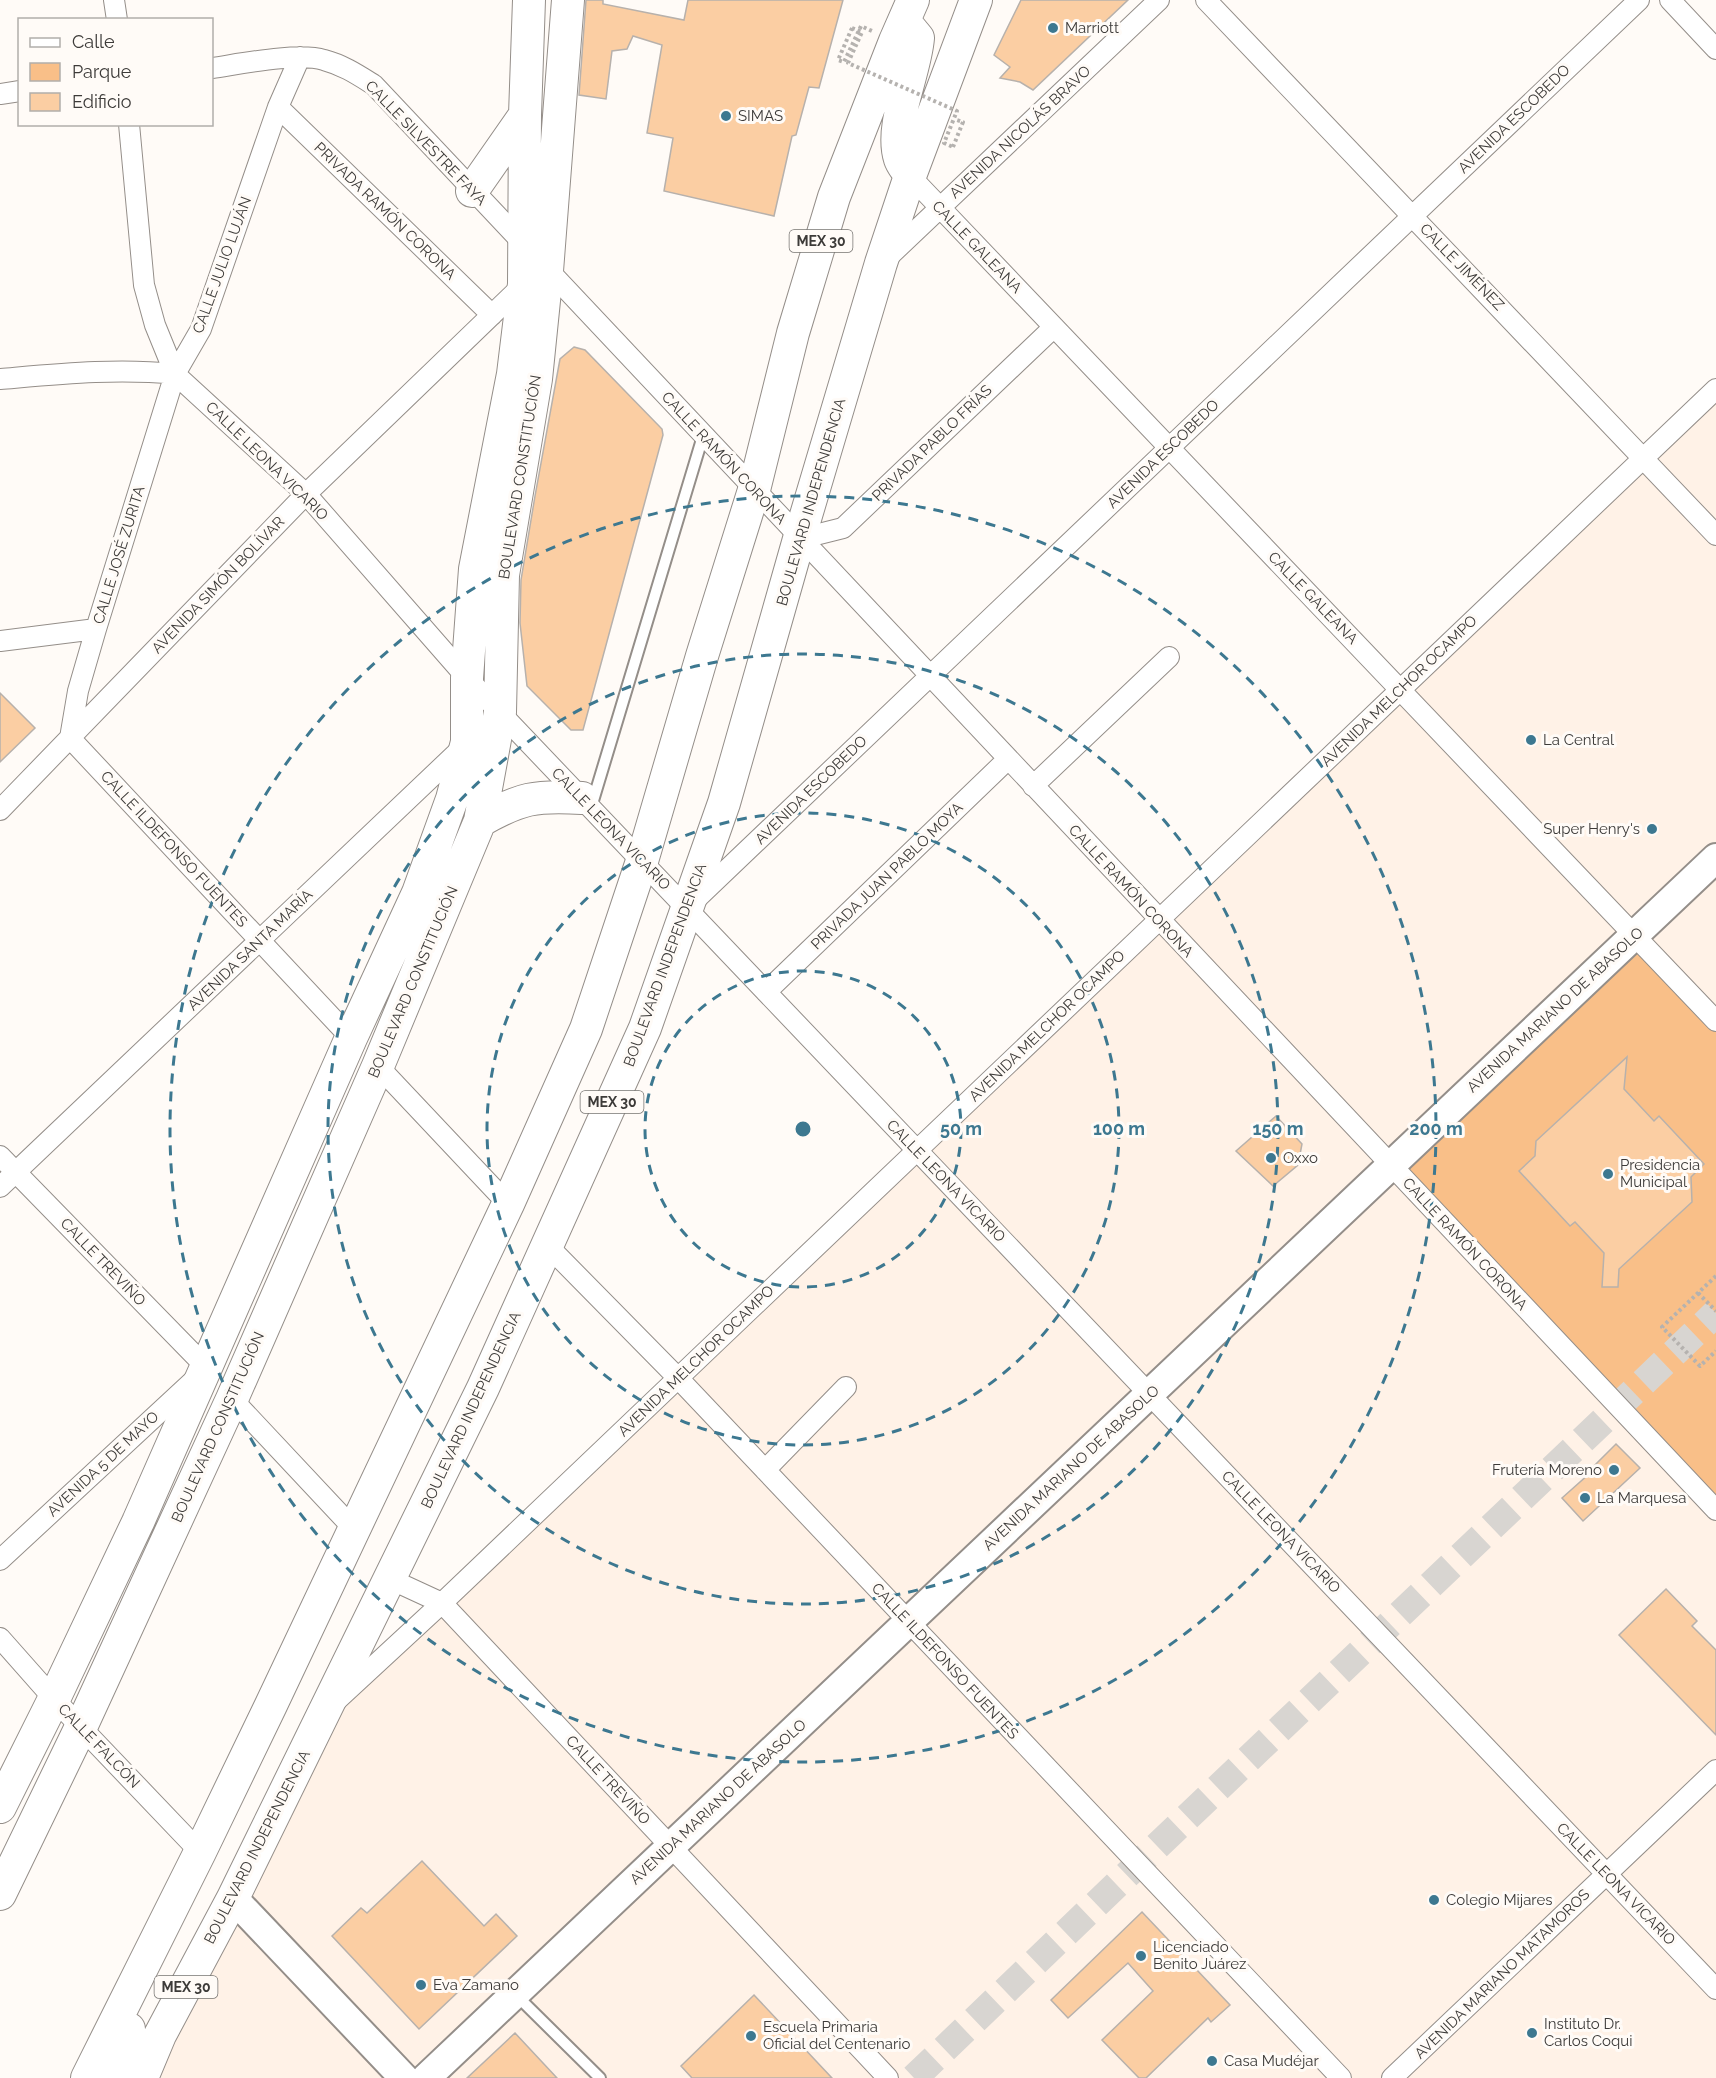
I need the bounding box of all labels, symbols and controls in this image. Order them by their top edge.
legend [18,18,213,126]
place label: Marriott [1065,19,1119,37]
marker: Marriott [1046,21,1060,35]
text: Calle [72,31,115,52]
text: Parque [72,61,132,82]
street label: AVENIDA ESCOBEDO [1454,61,1574,177]
street label: AVENIDA NICOLÁS BRAVO [946,62,1094,202]
street label: CALLE SILVESTRE FAYA [362,77,490,209]
text: Edificio [72,91,132,112]
place label: SIMAS [738,107,783,125]
marker: SIMAS [719,109,733,123]
street label: PRIVADA RAMÓN CORONA [310,139,460,283]
street label: CALLE JULIO LUJÁN [189,194,255,336]
street label: CALLE GALEANA [928,197,1026,297]
street label: CALLE JIMÉNEZ [1416,220,1508,314]
road number: MEX 30 [790,230,852,252]
street label: BOULEVARD CONSTITUCIÓN [495,374,545,580]
street label: PRIVADA PABLO FRÍAS [868,381,996,505]
street label: CALLE RAMÓN CORONA [658,388,790,528]
street label: BOULEVARD INDEPENDENCIA [773,396,849,608]
street label: AVENIDA ESCOBEDO [1103,396,1223,512]
street label: CALLE LEONA VICARIO [202,398,332,524]
street label: CALLE JOSÉ ZURITA [89,484,149,626]
street label: AVENIDA SIMÓN BOLÍVAR [148,513,288,657]
street label: CALLE GALEANA [1264,548,1362,648]
street label: AVENIDA MELCHOR OCAMPO [1317,612,1481,770]
place label: La Central [1543,731,1615,749]
street label: AVENIDA ESCOBEDO [751,732,871,848]
marker: La Central [1524,733,1538,747]
street label: CALLE LEONA VICARIO [548,764,674,894]
street label: CALLE ILDEFONSO FUENTES [97,767,251,931]
street label: PRIVADA JUAN PABLO MOYA [807,799,967,953]
place label: Super Henry's [1543,820,1640,838]
street label: CALLE RAMÓN CORONA [1065,821,1197,961]
marker: Super Henry's [1645,822,1659,836]
street label: BOULEVARD INDEPENDENCIA [620,861,710,1069]
street label: BOULEVARD CONSTITUCIÓN [364,883,462,1081]
street label: AVENIDA SANTA MARÍA [184,886,316,1014]
street label: AVENIDA MARIANO DE ABASOLO [1463,923,1647,1097]
street label: AVENIDA MELCHOR OCAMPO [965,947,1129,1105]
road number: MEX 30 [580,1091,644,1113]
street label: CALLE LEONA VICARIO [883,1116,1009,1246]
text: 50 m [940,1118,982,1139]
text: 100 m [1093,1118,1145,1139]
text: 150 m [1253,1118,1304,1139]
text: 200 m [1409,1118,1463,1139]
centre of rings [793,1119,813,1139]
place label: Oxxo [1283,1149,1318,1167]
marker: Oxxo [1264,1151,1278,1165]
place label: Presidencia Municipal [1620,1156,1700,1191]
marker: Presidencia Municipal [1601,1167,1615,1181]
street label: CALLE RAMÓN CORONA [1399,1174,1531,1314]
street label: CALLE TREVIÑO [57,1214,149,1310]
street label: AVENIDA MELCHOR OCAMPO [614,1282,778,1440]
street label: BOULEVARD INDEPENDENCIA [417,1309,525,1511]
street label: BOULEVARD CONSTITUCIÓN [168,1329,268,1525]
street label: AVENIDA MARIANO DE ABASOLO [979,1381,1163,1555]
street label: AVENIDA 5 DE MAYO [44,1408,162,1520]
place label: Frutería Moreno [1492,1461,1602,1479]
marker: Frutería Moreno [1607,1463,1621,1477]
street label: CALLE LEONA VICARIO [1218,1467,1344,1597]
place label: La Marquesa [1597,1489,1686,1507]
marker: La Marquesa [1578,1491,1592,1505]
street label: CALLE ILDEFONSO FUENTES [868,1579,1022,1743]
street label: CALLE FALCÓN [54,1700,144,1792]
street label: AVENIDA MARIANO DE ABASOLO [626,1715,810,1889]
street label: CALLE TREVIÑO [562,1732,654,1828]
street label: BOULEVARD INDEPENDENCIA [200,1747,314,1947]
street label: CALLE LEONA VICARIO [1553,1819,1679,1949]
street label: AVENIDA MARIANO MATAMOROS [1411,1885,1593,2063]
place label: Colegio Mijares [1446,1891,1552,1909]
marker: Colegio Mijares [1427,1893,1441,1907]
place label: Licenciado Benito Juárez [1153,1938,1246,1973]
marker: Licenciado Benito Juárez [1134,1949,1148,1963]
road number: MEX 30 [154,1976,218,1998]
place label: Eva Zamano [433,1976,519,1994]
marker: Eva Zamano [414,1978,428,1992]
place label: Instituto Dr. Carlos Coqui [1544,2015,1632,2050]
place label: Escuela Primaria Oficial del Centenario [763,2018,910,2053]
marker: Instituto Dr. Carlos Coqui [1525,2026,1539,2040]
marker: Escuela Primaria Oficial del Centenario [744,2029,758,2043]
place label: Casa Mudéjar [1224,2052,1319,2070]
marker: Casa Mudéjar [1205,2054,1219,2068]

